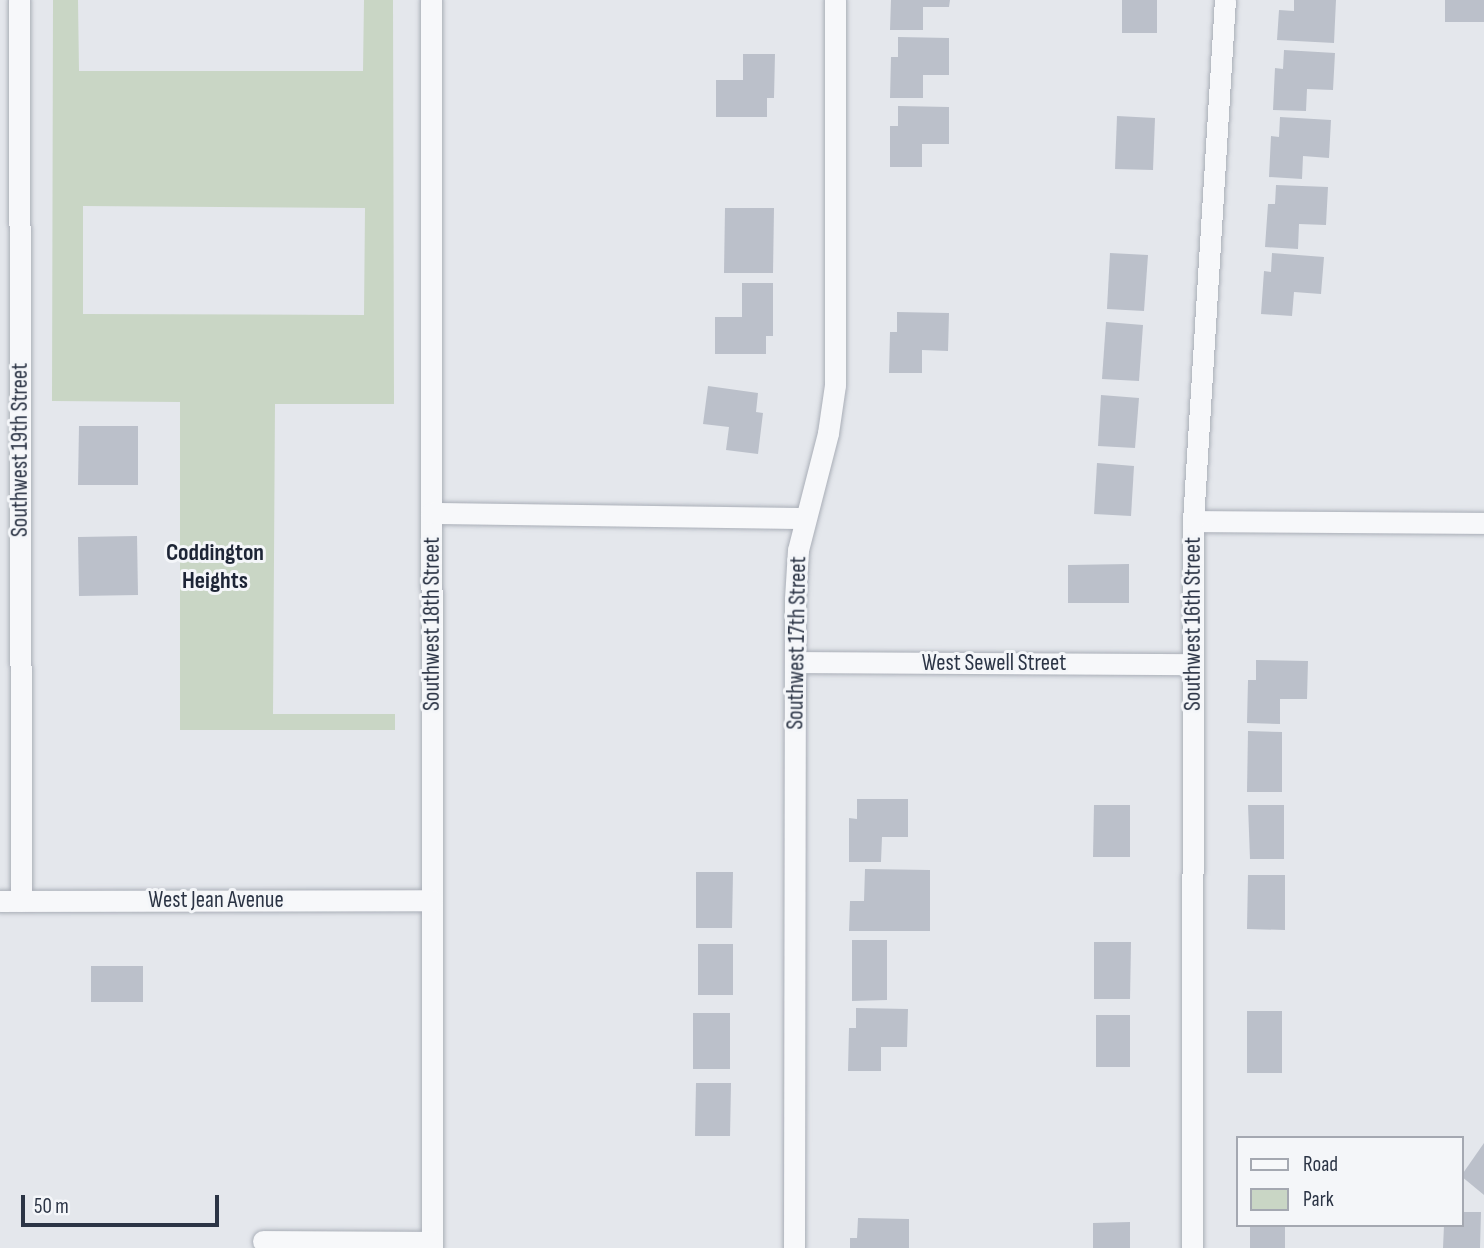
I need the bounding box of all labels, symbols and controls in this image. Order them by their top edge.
street label: Southwest 19th Street [6,363,34,537]
street label: Southwest 18th Street [418,537,446,711]
street label: Southwest 16th Street [1179,537,1207,711]
district label: Coddington Heights [166,539,264,595]
street label: Southwest 17th Street [782,556,812,730]
street label: West Sewell Street [922,649,1066,677]
street label: West Jean Avenue [148,886,284,914]
legend [1236,1136,1463,1227]
text: Road [1303,1152,1338,1177]
scale bar [24,1182,222,1226]
text: Park [1303,1187,1334,1212]
text: 50 m [34,1194,69,1219]

